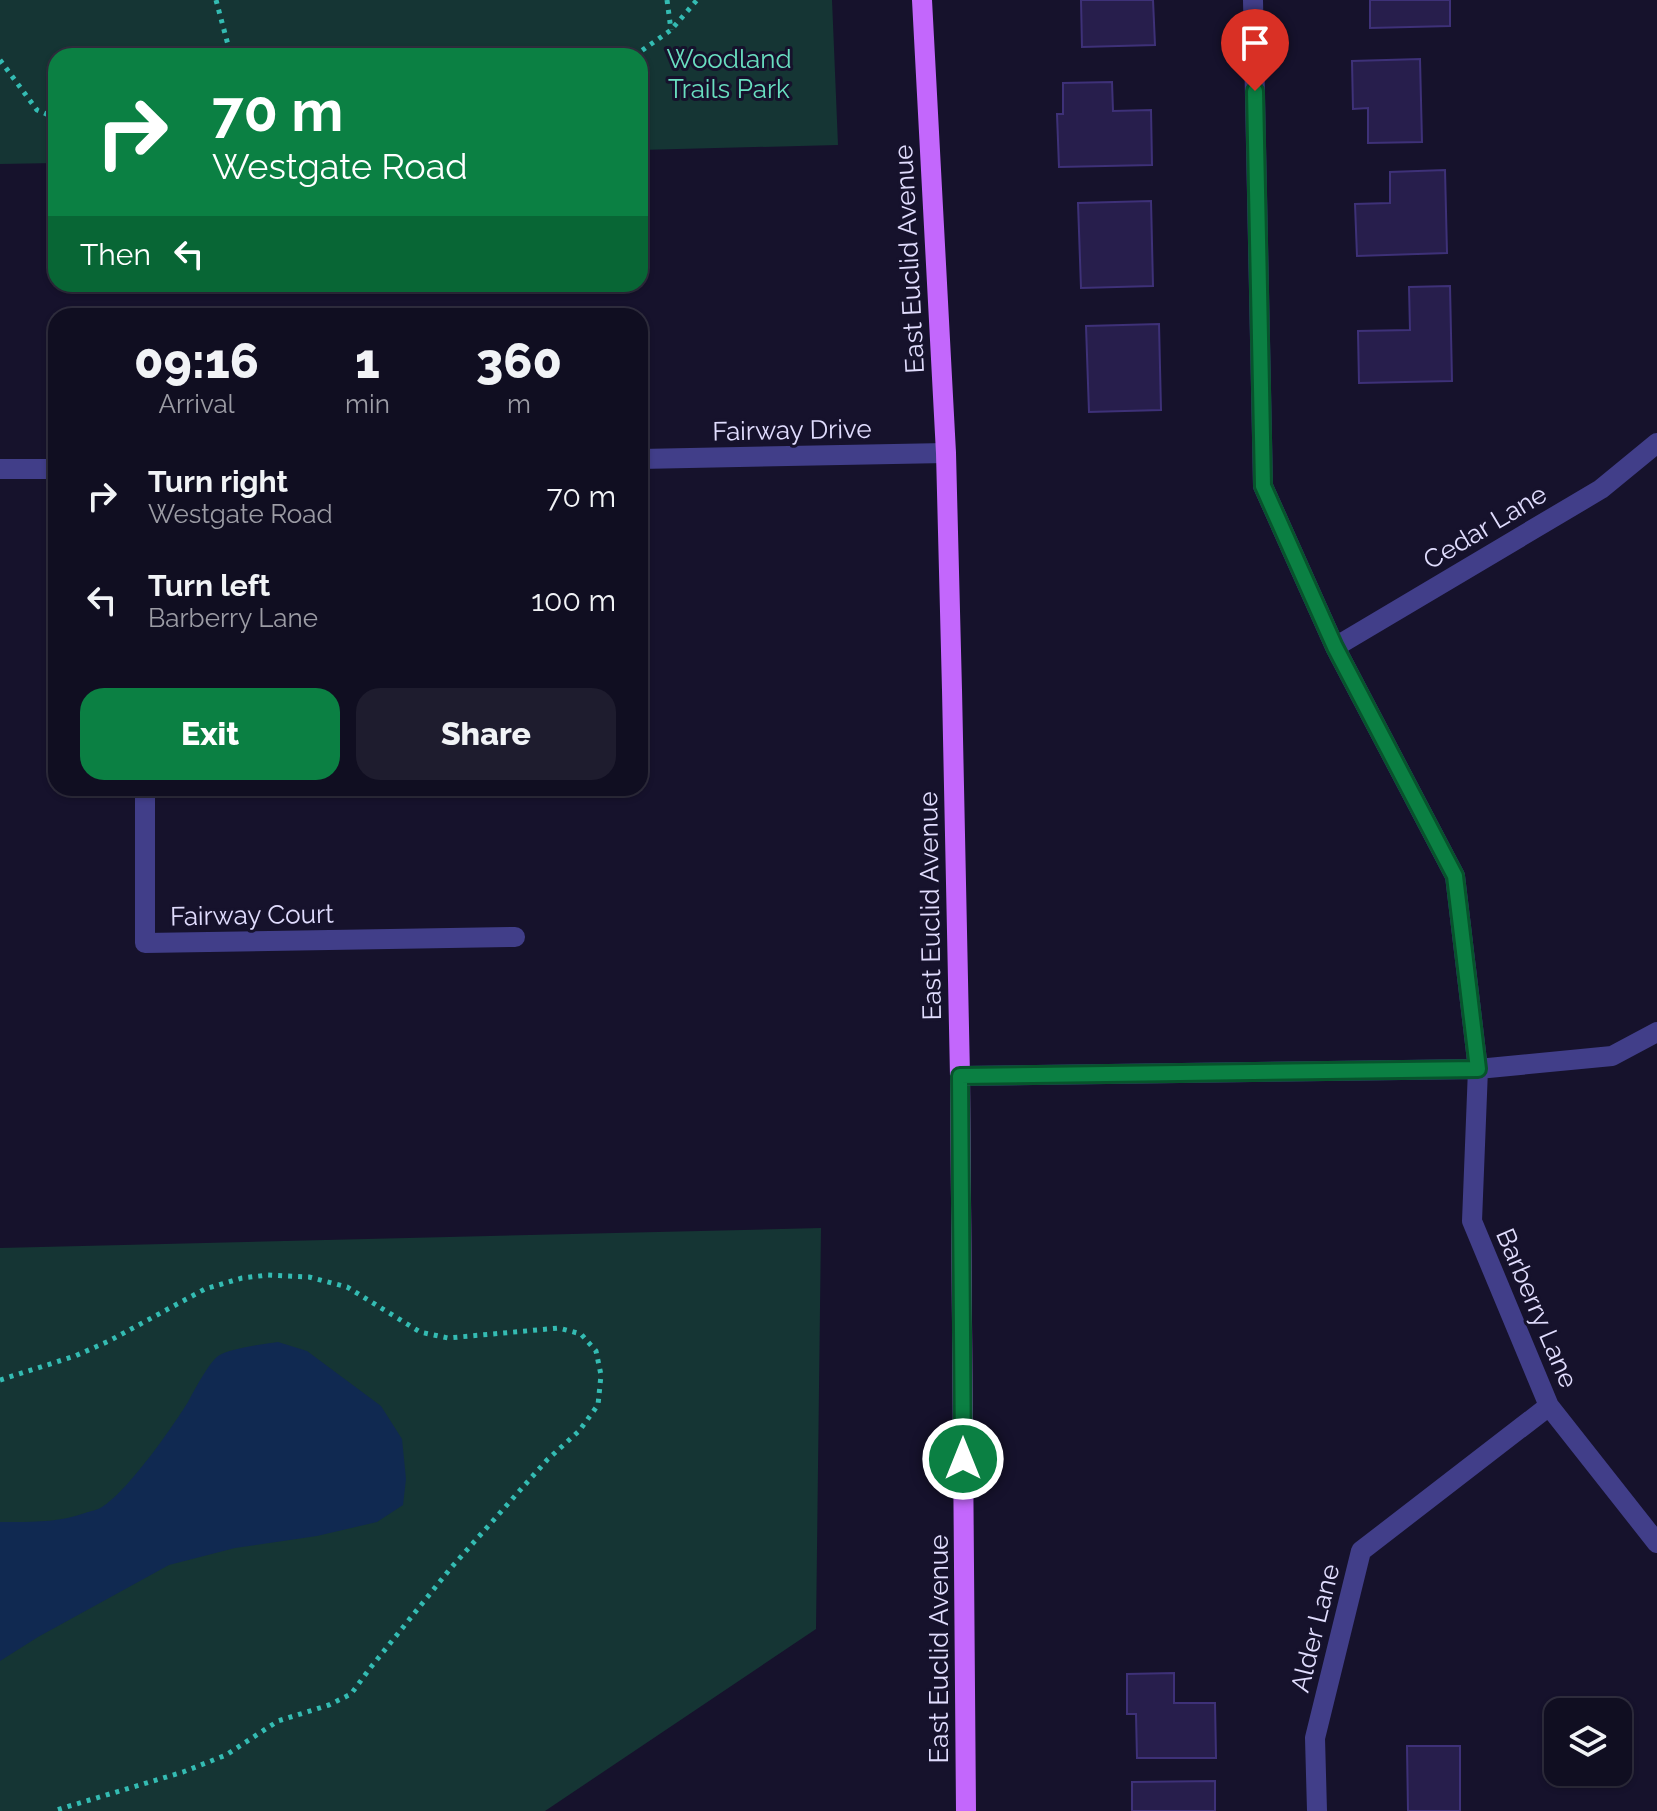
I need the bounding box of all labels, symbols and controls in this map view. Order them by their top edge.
pin [1221,9,1289,91]
icon: arrive [1233,21,1277,65]
park label: Woodland Trails Park [666,44,792,104]
text: 70 m [212,78,343,144]
icon: right [80,80,184,184]
street label: East Euclid Avenue [888,144,930,374]
text: Westgate Road [212,145,468,187]
icon: left [167,232,211,276]
text: Then [80,237,151,272]
text: 09:16 [134,333,259,389]
text: 1 [355,333,380,389]
text: 360 [476,333,562,389]
text: Arrival [158,389,235,419]
text: min [345,389,390,419]
text: m [507,389,531,419]
street label: Fairway Drive [712,414,872,446]
text: Turn right [148,464,288,499]
icon: right [80,474,124,518]
text: 70 m [546,479,616,514]
street label: Cedar Lane [1418,479,1552,575]
text: Westgate Road [148,499,333,529]
text: Turn left [148,568,270,603]
icon: left [80,578,124,622]
text: 100 m [531,583,616,618]
text: Barberry Lane [148,603,318,633]
button: Exit [80,688,340,780]
button: Share [356,688,616,780]
street label: East Euclid Avenue [913,791,947,1021]
street label: Fairway Court [170,899,334,931]
street label: Barberry Lane [1490,1224,1584,1392]
position arrow [921,1417,1005,1501]
street label: East Euclid Avenue [924,1534,954,1764]
street label: Alder Lane [1285,1561,1345,1695]
map controls [1544,1698,1632,1786]
button: layers [1544,1698,1632,1786]

